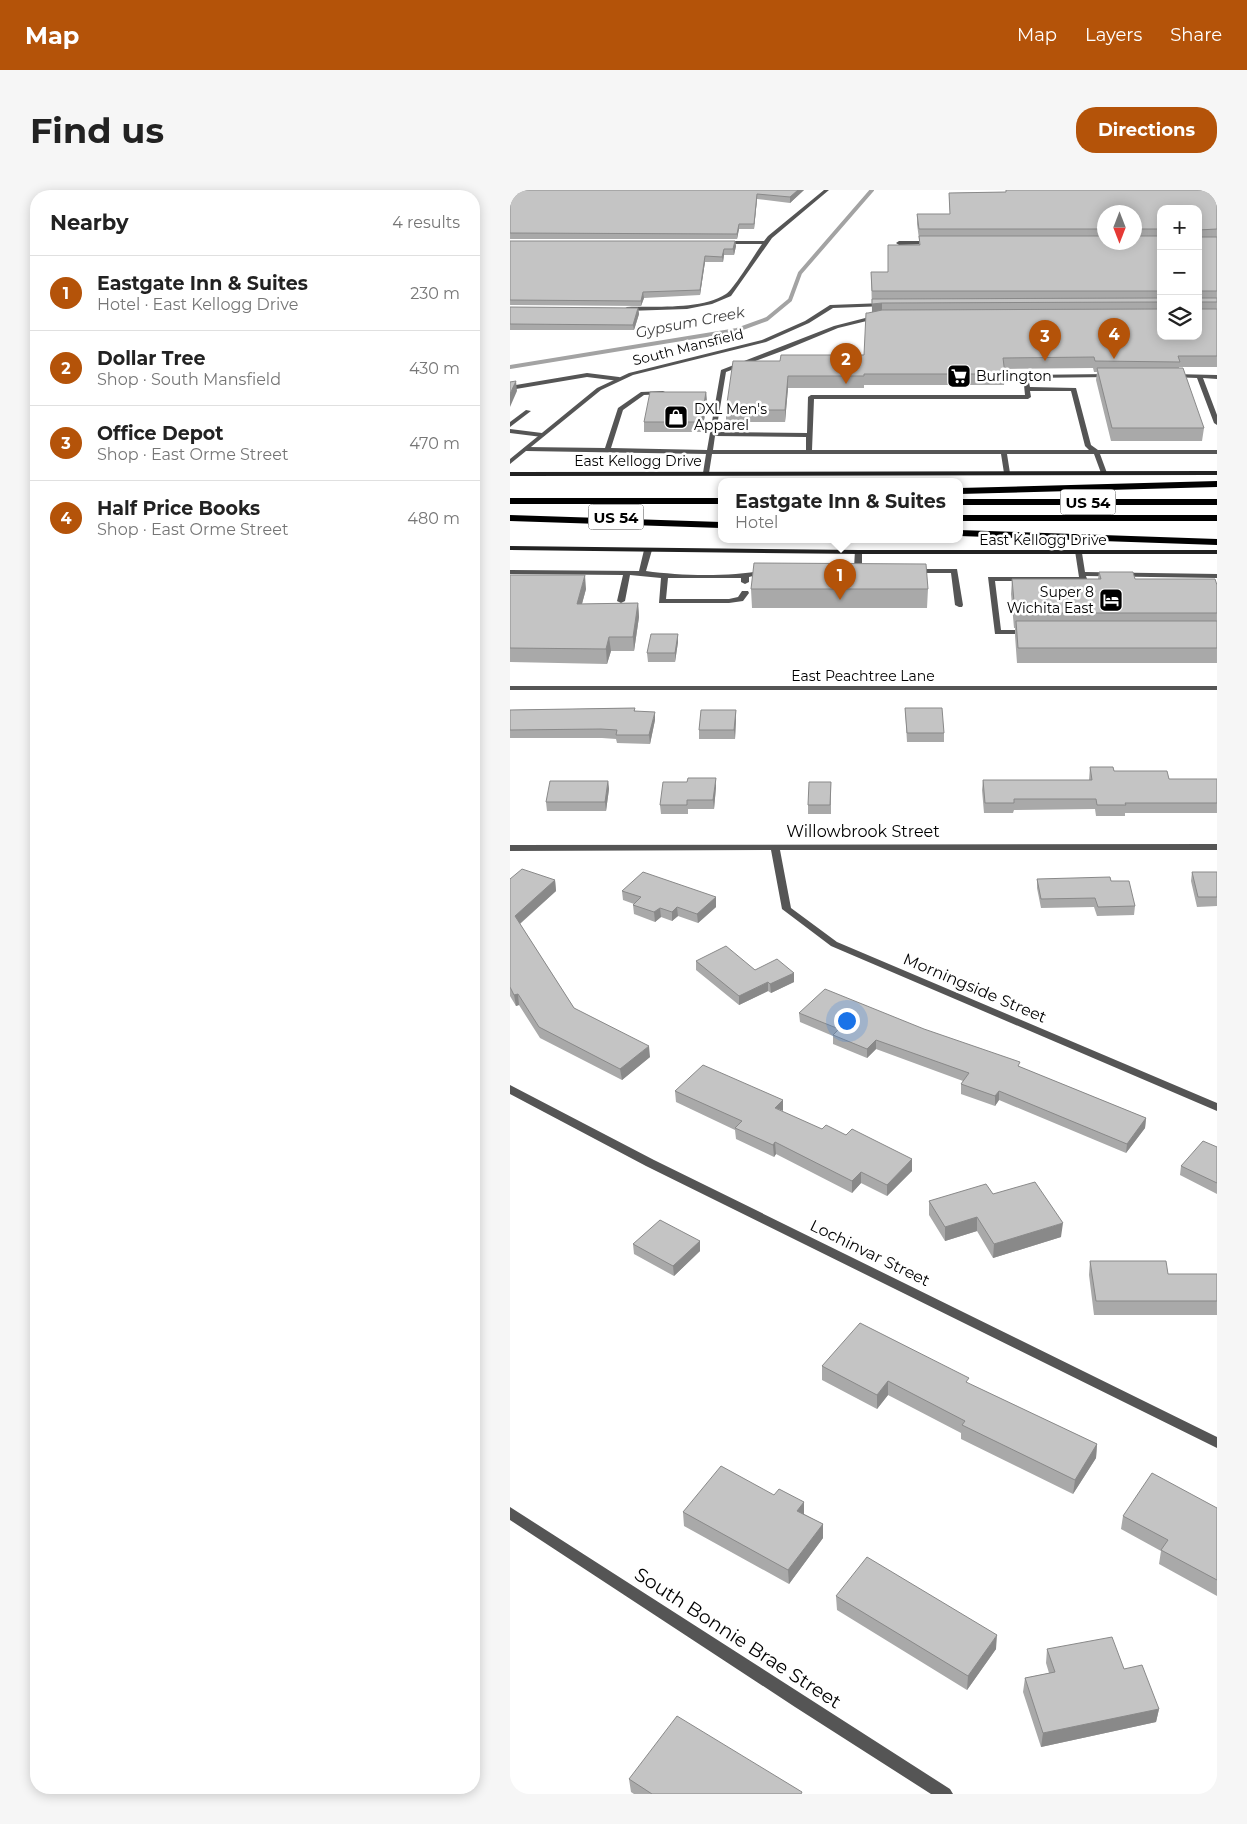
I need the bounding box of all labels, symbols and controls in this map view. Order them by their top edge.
text: Map [25,21,79,50]
text: Map [1017,24,1057,46]
text: Layers [1085,24,1142,46]
text: Share [1170,24,1222,46]
button: Directions [1076,107,1217,153]
text: Find us [30,109,164,152]
north arrow [1097,205,1142,250]
map controls [1157,205,1202,340]
button: + [1157,205,1202,250]
text: Nearby [50,210,129,235]
text: 4 results [392,213,460,232]
button: − [1157,250,1202,295]
text: Eastgate Inn & Suites [97,272,308,295]
text: 1 [63,284,69,303]
text: 230 m [410,284,460,303]
text: Hotel · East Kellogg Drive [97,295,298,314]
button: layers [1157,295,1202,340]
water label: Gypsum Creek [634,302,747,342]
pin: 4 [1098,318,1130,359]
pin: 3 [1029,320,1061,361]
street label: South Mansfield [631,325,745,369]
pin: 2 [830,343,862,384]
text: Dollar Tree [97,347,205,370]
text: 2 [61,359,71,378]
text: 430 m [409,359,460,378]
supermarket icon: Burlington [946,363,972,389]
place label: Burlington [976,367,1052,385]
text: Shop · South Mansfield [97,370,281,389]
place label: DXL Men's Apparel [694,400,767,434]
shop icon: DXL Men's Apparel [663,404,689,430]
text: Office Depot [97,422,224,445]
text: 3 [61,434,71,453]
text: 470 m [409,434,460,453]
text: Shop · East Orme Street [97,445,288,464]
street label: East Kellogg Drive [574,452,702,470]
popup [718,478,963,543]
text: Eastgate Inn & Suites [735,490,946,513]
road number: US 54 [1060,490,1116,514]
text: Half Price Books [97,497,260,520]
road number: US 54 [588,504,644,530]
text: 4 [60,509,72,528]
text: 480 m [407,509,460,528]
text: Hotel [735,513,778,532]
text: Shop · East Orme Street [97,520,288,539]
street label: East Kellogg Drive [979,531,1107,549]
pin: 1 [824,559,856,600]
place label: Super 8 Wichita East [1007,583,1094,617]
hotel icon: Super 8 Wichita East [1098,587,1124,613]
street label: East Peachtree Lane [791,667,935,685]
street label: Willowbrook Street [786,822,940,841]
street label: Morningside Street [901,949,1050,1027]
your location [834,1008,860,1034]
street label: Lochinvar Street [807,1216,933,1290]
street label: South Bonnie Brae Street [630,1563,846,1714]

